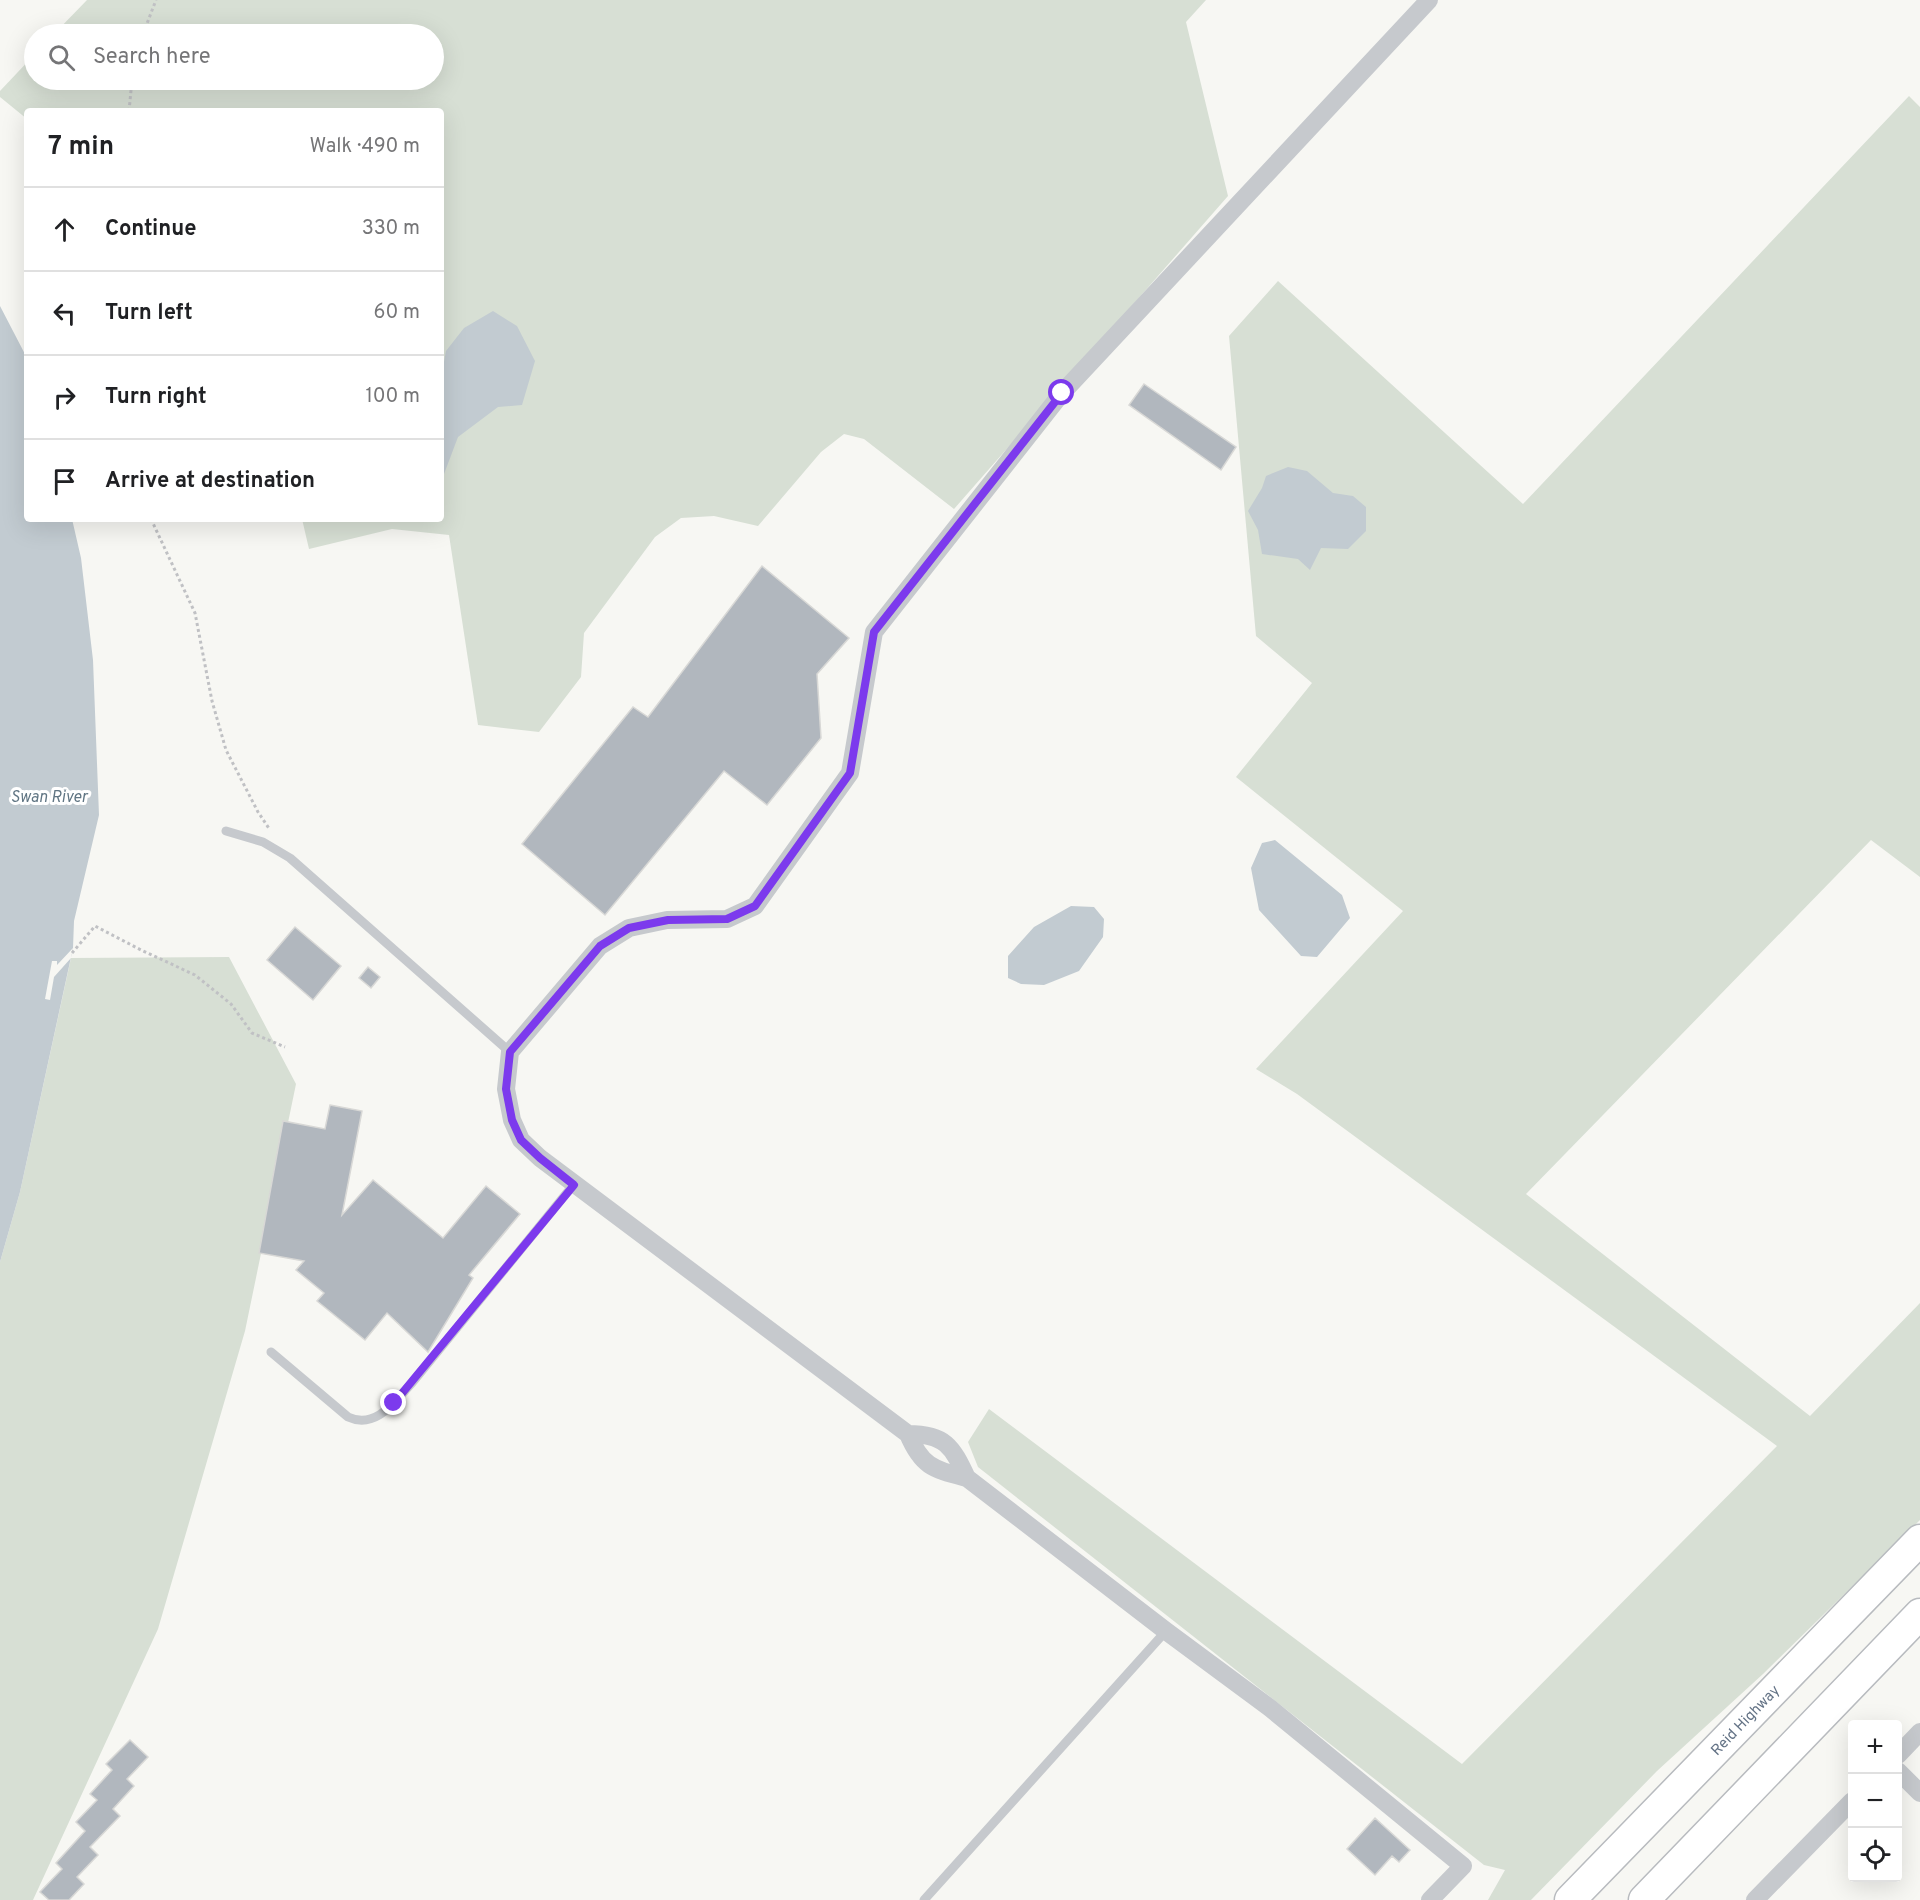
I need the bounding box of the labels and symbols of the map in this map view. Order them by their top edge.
route start [1048,379,1074,405]
water label: Swan River [11,788,89,808]
route end [380,1389,406,1415]
street label: Reid Highway [1708,1682,1785,1760]

